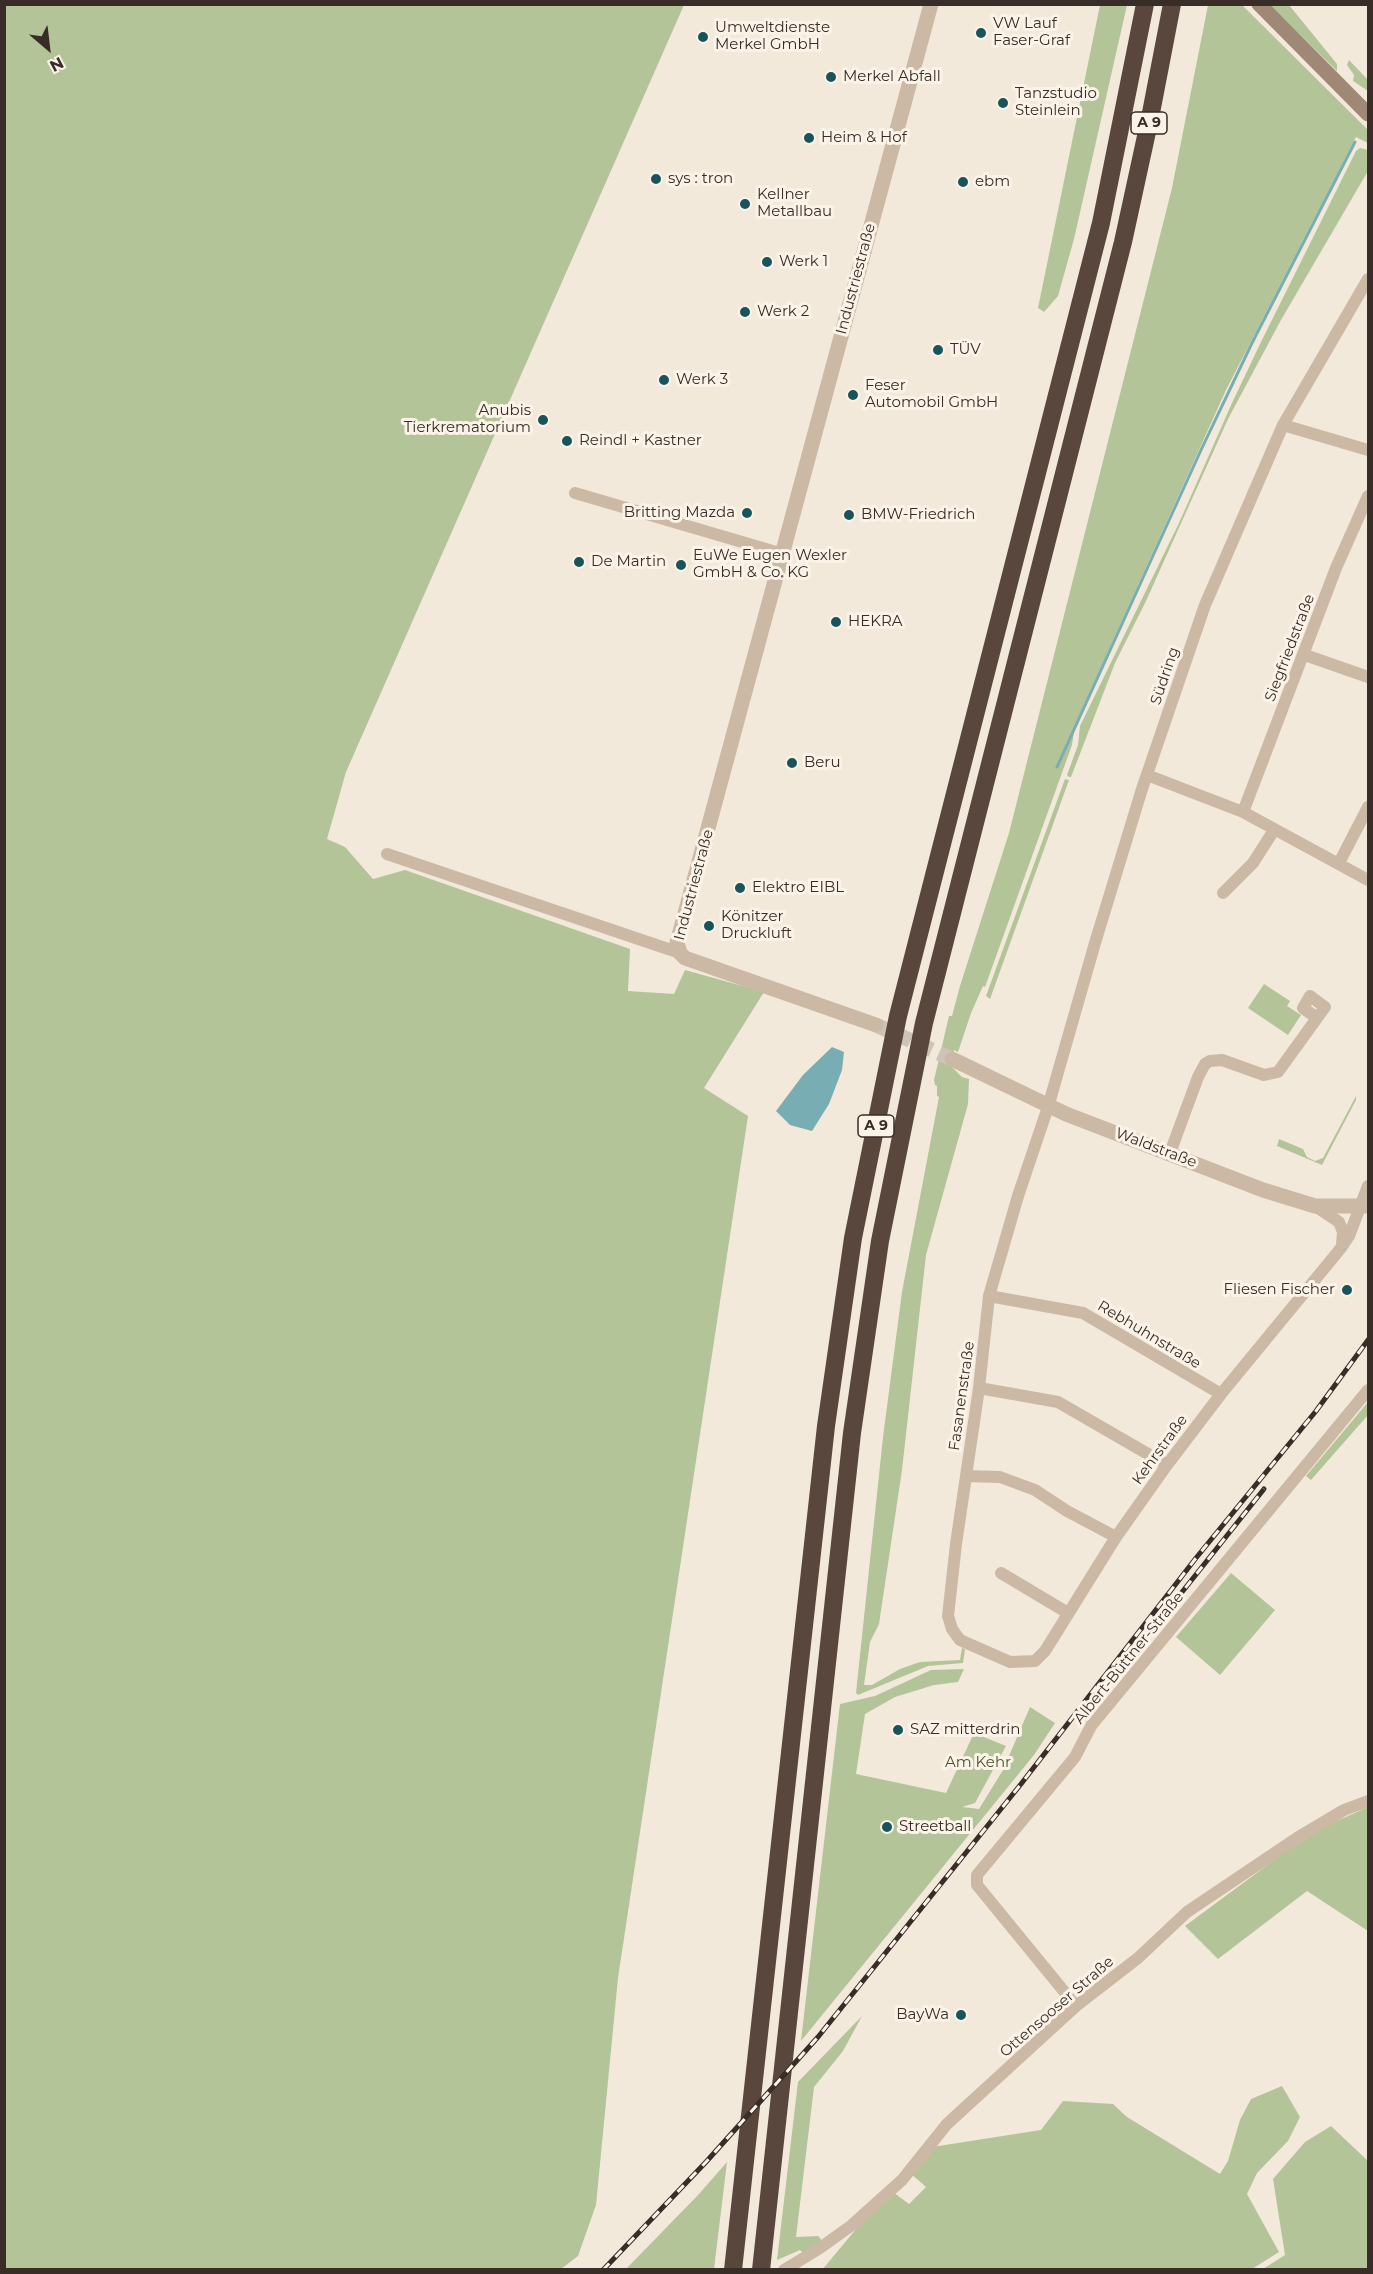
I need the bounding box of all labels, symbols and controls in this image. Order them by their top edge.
place label: VW Lauf Faser-Graf [993,15,1070,50]
north arrow [18,18,78,78]
place label: Umweltdienste Merkel GmbH [715,19,830,54]
marker: VW Lauf Faser-Graf [974,26,988,40]
marker: Umweltdienste Merkel GmbH [696,30,710,44]
text: N [47,53,67,76]
place label: Merkel Abfall [843,68,941,86]
marker: Merkel Abfall [824,70,838,84]
place label: Tanzstudio Steinlein [1015,85,1097,120]
marker: Tanzstudio Steinlein [996,96,1010,110]
road number: A 9 [1131,112,1167,134]
place label: Heim & Hof [821,129,907,147]
marker: Heim & Hof [802,131,816,145]
place label: sys : tron [668,170,733,188]
marker: sys : tron [649,172,663,186]
place label: ebm [975,173,1010,191]
marker: ebm [956,175,970,189]
place label: Kellner Metallbau [757,186,832,221]
marker: Kellner Metallbau [738,197,752,211]
street label: Industriestraße [833,222,879,336]
place label: Werk 1 [779,253,828,271]
marker: Werk 1 [760,255,774,269]
place label: Werk 2 [757,303,809,321]
marker: Werk 2 [738,305,752,319]
place label: TÜV [950,341,981,359]
marker: TÜV [931,343,945,357]
place label: Werk 3 [676,371,728,389]
marker: Werk 3 [657,373,671,387]
place label: Feser Automobil GmbH [865,377,998,412]
marker: Feser Automobil GmbH [846,388,860,402]
place label: Anubis Tierkrematorium [404,402,531,437]
marker: Anubis Tierkrematorium [536,413,550,427]
place label: Reindl + Kastner [579,432,702,450]
marker: Reindl + Kastner [560,434,574,448]
place label: Britting Mazda [624,504,735,522]
marker: Britting Mazda [740,506,754,520]
place label: BMW-Friedrich [861,506,975,524]
marker: BMW-Friedrich [842,508,856,522]
place label: EuWe Eugen Wexler GmbH & Co. KG [693,547,847,582]
place label: De Martin [591,553,666,571]
marker: De Martin [572,555,586,569]
marker: EuWe Eugen Wexler GmbH & Co. KG [674,558,688,572]
street label: Siegfriedstraße [1261,592,1319,704]
place label: HEKRA [848,613,902,631]
marker: HEKRA [829,615,843,629]
street label: Südring [1147,645,1183,707]
place label: Beru [804,754,840,772]
marker: Beru [785,756,799,770]
street label: Industriestraße [671,828,717,942]
place label: Elektro EIBL [752,879,844,897]
marker: Elektro EIBL [733,881,747,895]
place label: Könitzer Druckluft [721,908,792,943]
marker: Könitzer Druckluft [702,919,716,933]
road number: A 9 [858,1115,894,1137]
street label: Waldstraße [1113,1124,1199,1172]
place label: Fliesen Fischer [1224,1281,1335,1299]
marker: Fliesen Fischer [1340,1283,1354,1297]
street label: Rebhuhnstraße [1094,1297,1204,1373]
street label: Fasanenstraße [945,1340,979,1452]
street label: Kehrstraße [1129,1411,1191,1489]
street label: Albert-Büttner-Straße [1070,1588,1188,1728]
place label: SAZ mitterdrin [910,1721,1020,1739]
marker: SAZ mitterdrin [891,1723,905,1737]
park label: Am Kehr [945,1754,1011,1772]
place label: Streetball [899,1818,971,1836]
marker: Streetball [880,1820,894,1834]
street label: Ottensooser Straße [997,1953,1117,2061]
place label: BayWa [896,2006,949,2024]
marker: BayWa [954,2008,968,2022]

